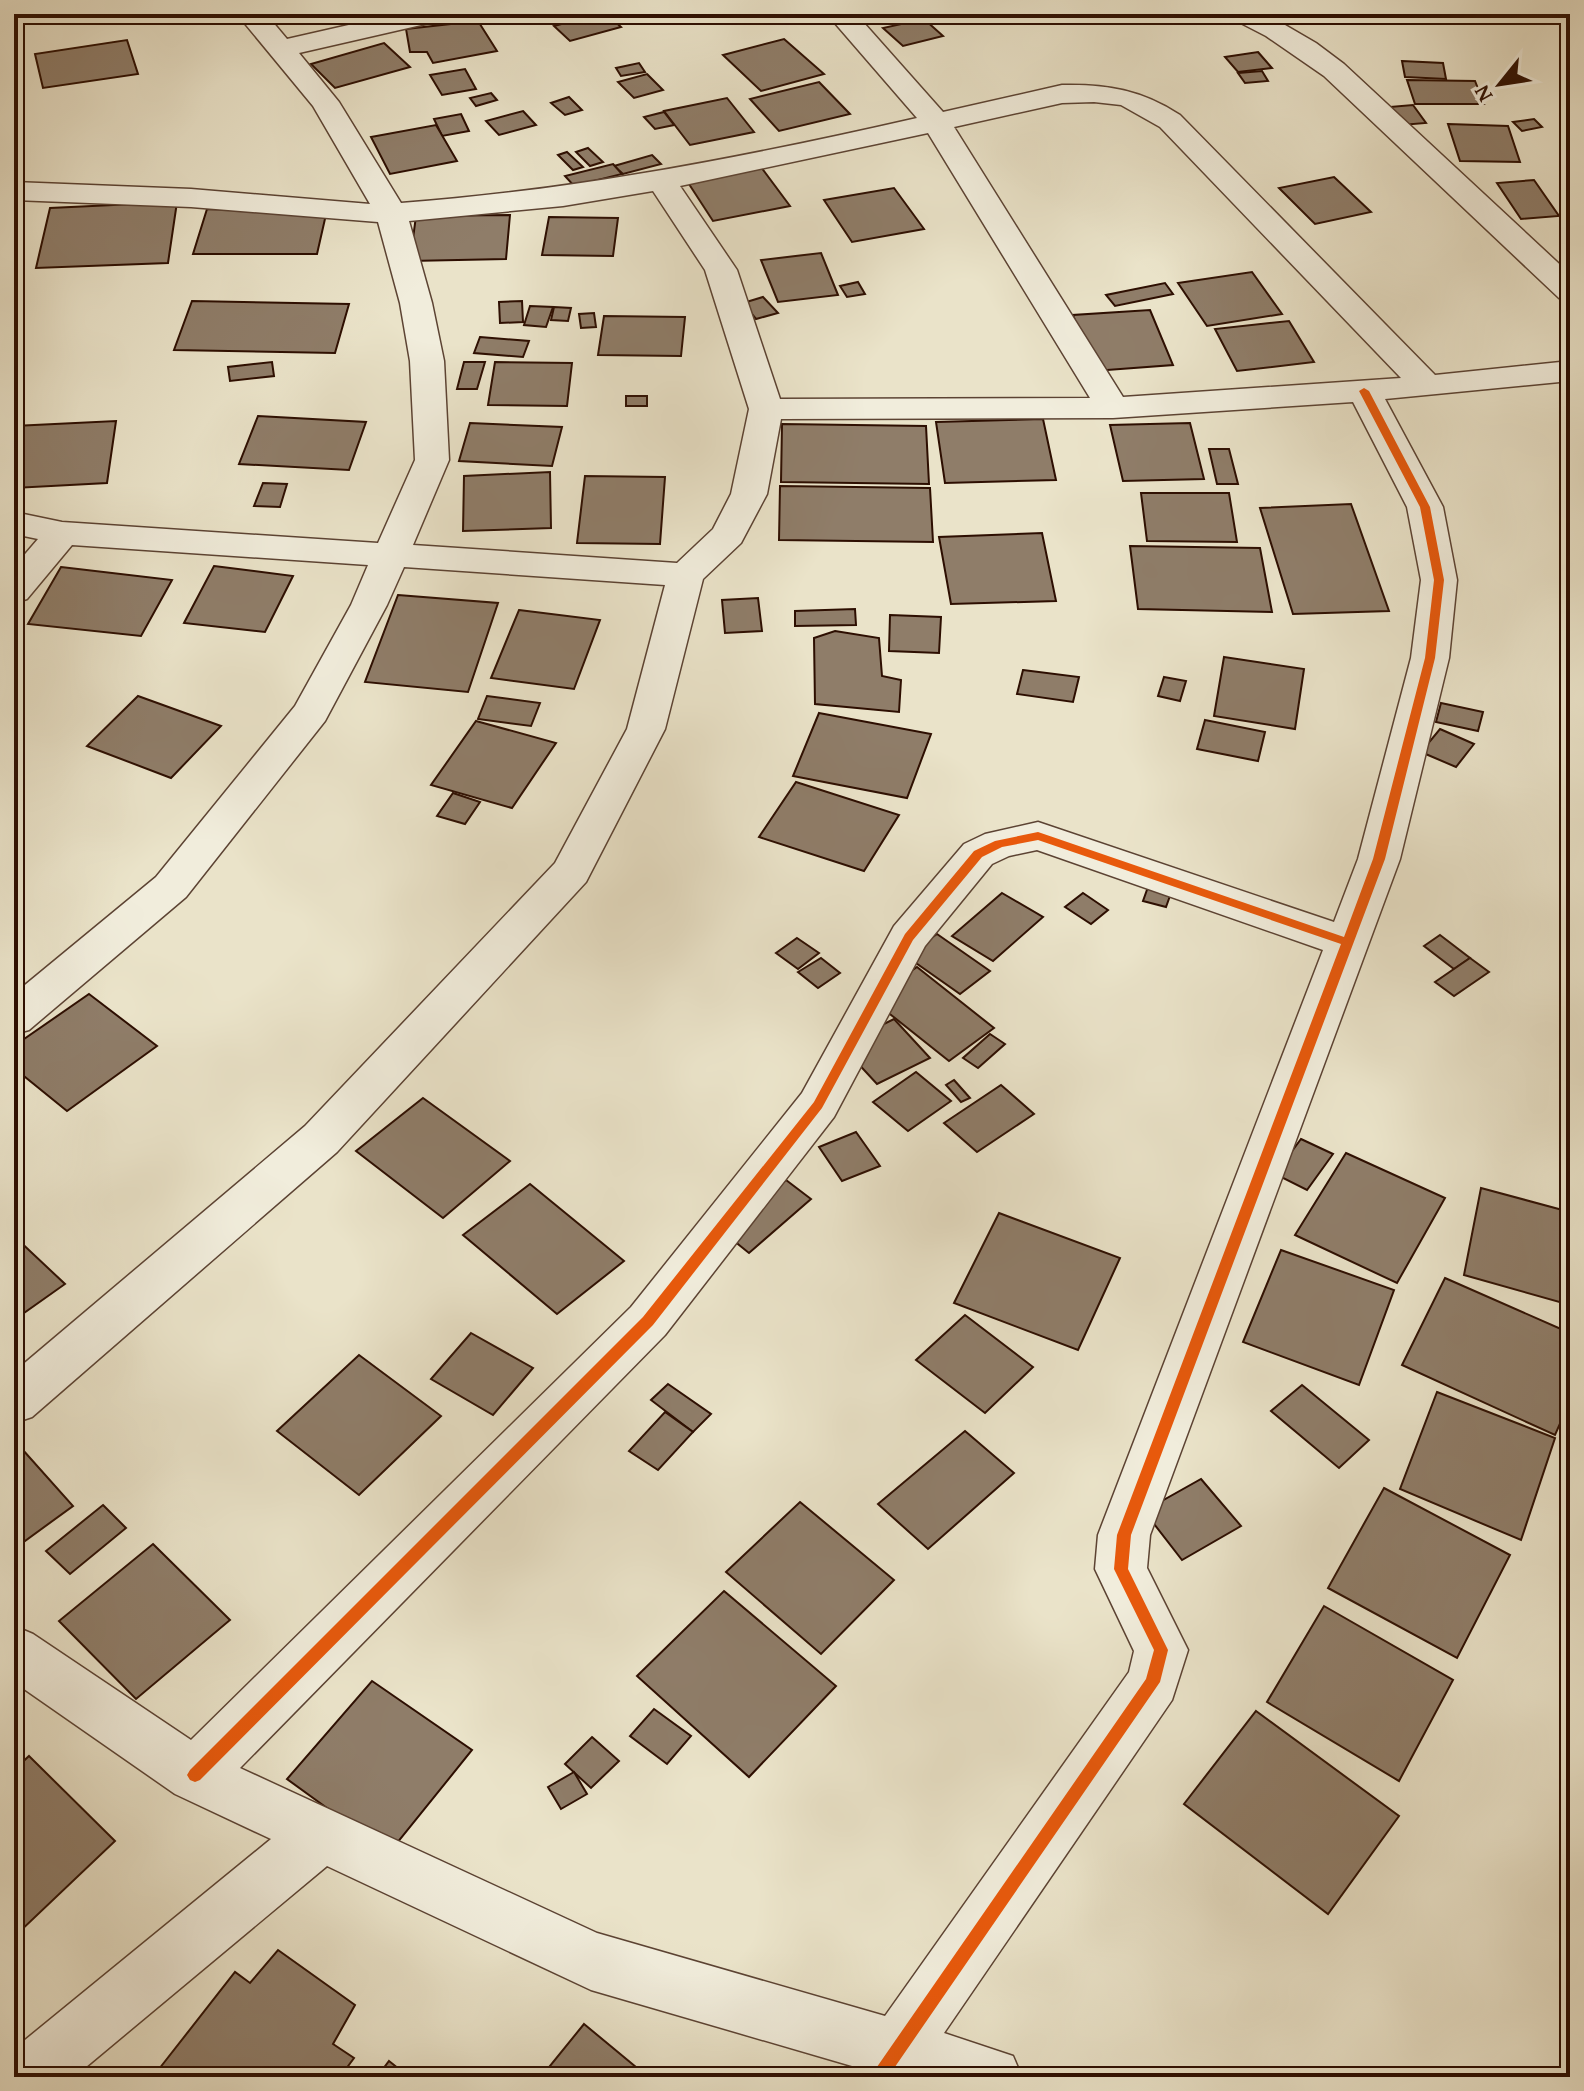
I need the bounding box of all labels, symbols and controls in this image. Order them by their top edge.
north arrow [1460,44,1540,124]
text: N [1465,79,1500,108]

